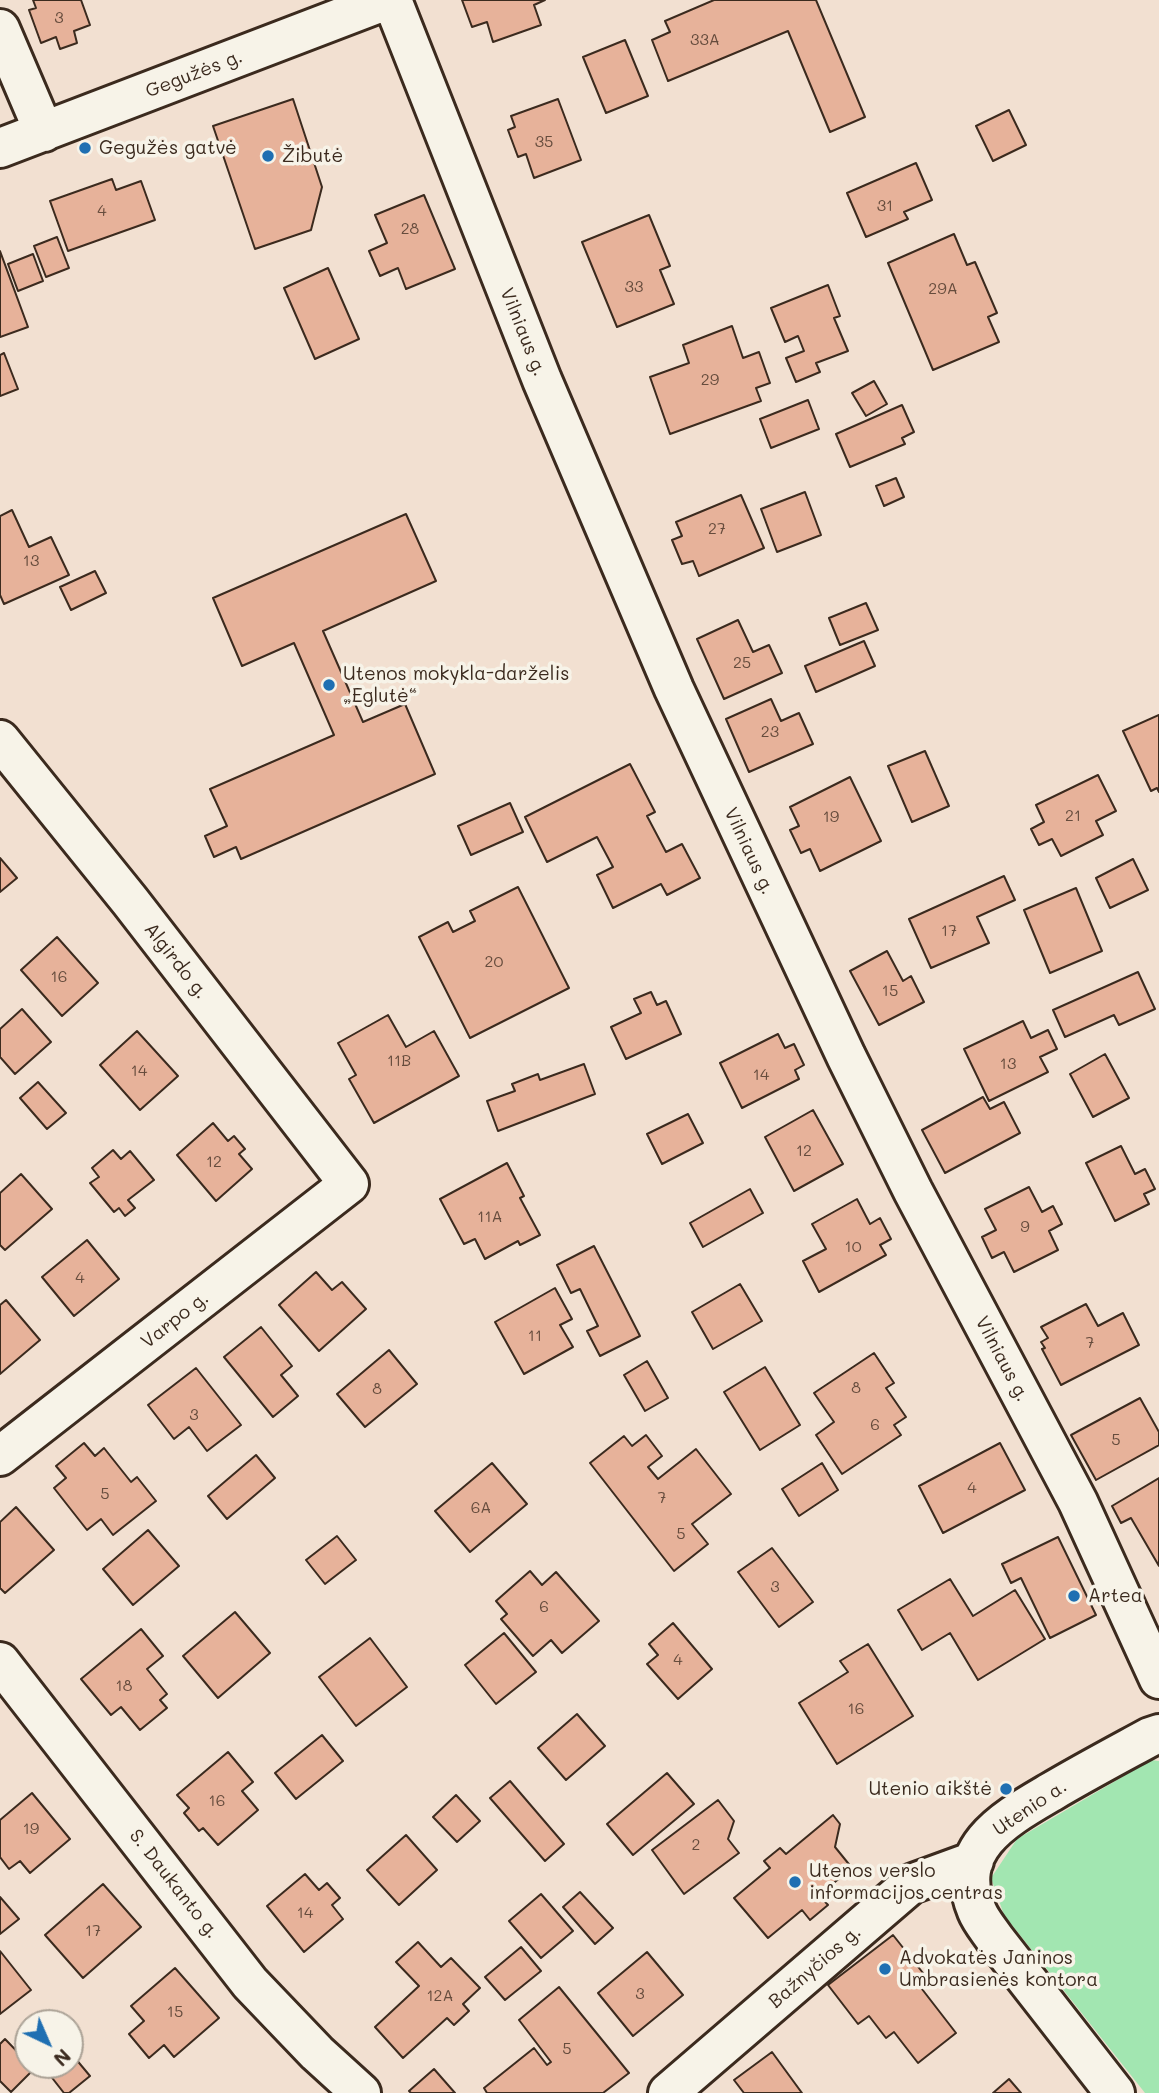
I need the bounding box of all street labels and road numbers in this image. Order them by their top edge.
street label: Gegužės g. [142,45,246,103]
street label: Vilniaus g. [495,284,551,380]
street label: Vilniaus g. [719,804,779,898]
street label: Algirdo g. [139,918,213,1004]
street label: Varpo g. [137,1287,213,1353]
street label: Vilniaus g. [970,1312,1034,1406]
street label: Utenio a. [989,1775,1071,1841]
street label: S. Daukanto g. [124,1825,224,1943]
street label: Bažnyčios g. [764,1921,866,2013]

